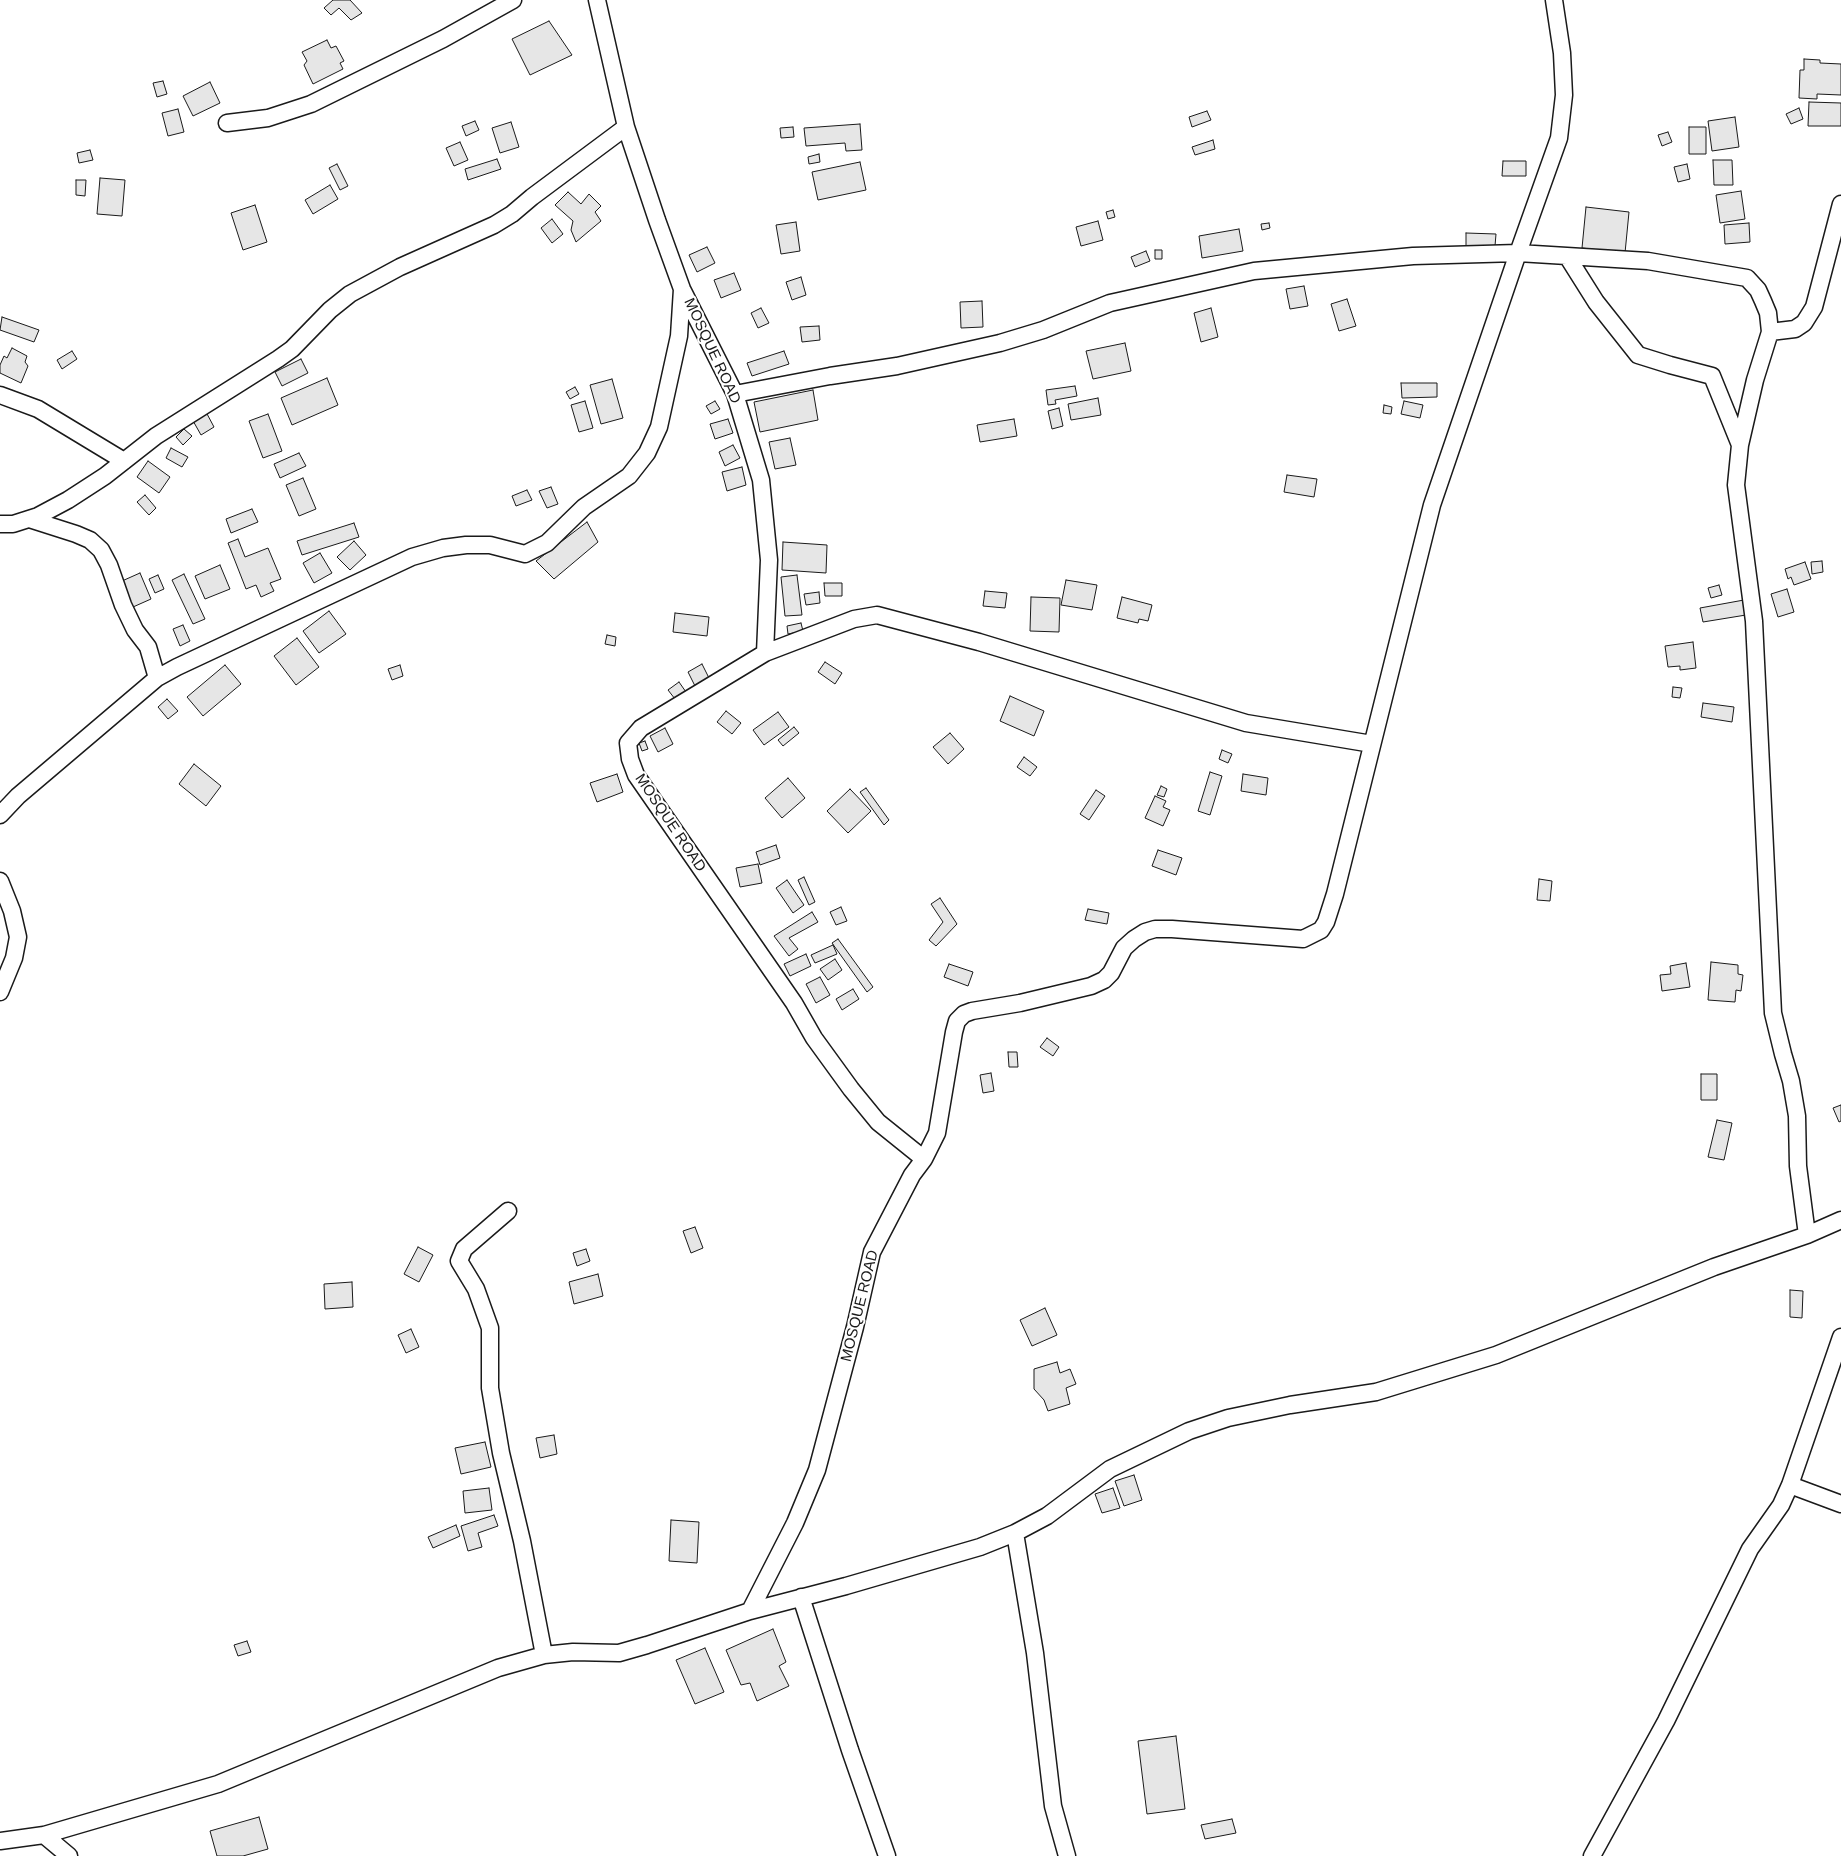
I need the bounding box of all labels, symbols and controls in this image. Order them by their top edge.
street label: MOSQUE ROAD [680,295,744,407]
street label: MOSQUE ROAD [631,771,709,875]
street label: MOSQUE ROAD [837,1248,883,1364]

